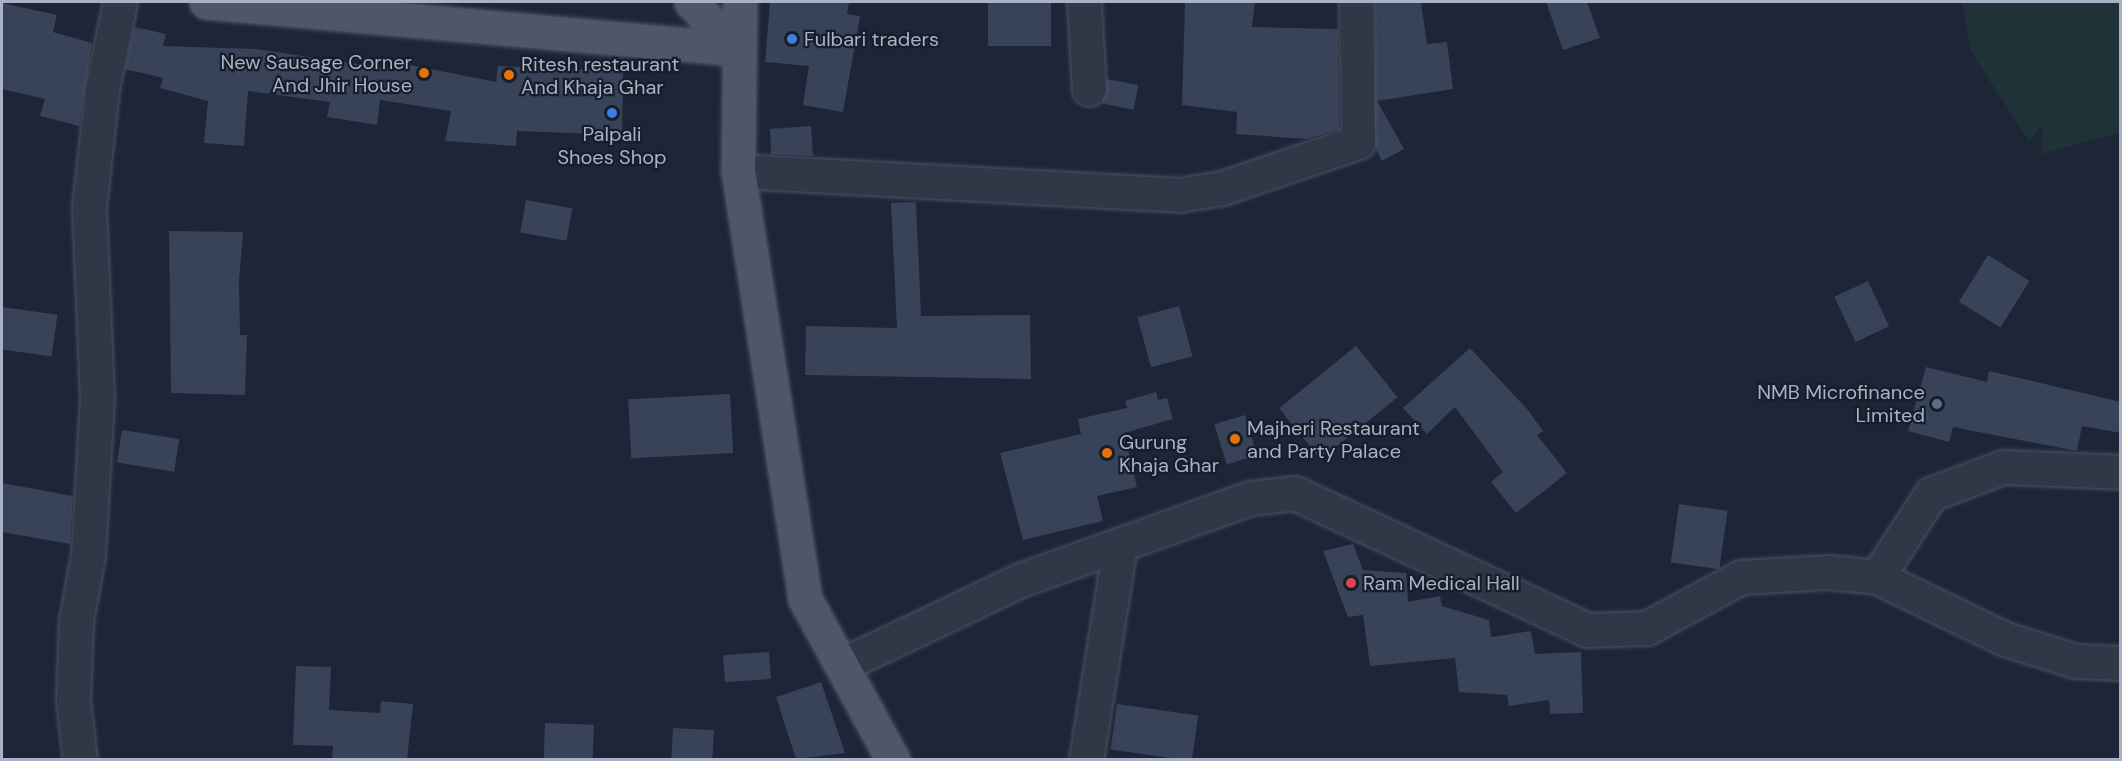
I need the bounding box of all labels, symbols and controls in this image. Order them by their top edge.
place label: Fulbari traders [804,27,939,51]
marker: Fulbari traders [785,32,799,46]
place label: New Sausage Corner And Jhir House [221,50,412,97]
place label: Ritesh restaurant And Khaja Ghar [521,52,679,99]
marker: New Sausage Corner And Jhir House [417,66,431,80]
marker: Ritesh restaurant And Khaja Ghar [502,68,516,82]
marker: Palpali Shoes Shop [605,106,619,120]
place label: Palpali Shoes Shop [557,122,667,169]
place label: NMB Microfinance Limited [1757,380,1925,427]
marker: NMB Microfinance Limited [1930,397,1944,411]
place label: Majheri Restaurant and Party Palace [1247,416,1420,463]
place label: Gurung Khaja Ghar [1119,430,1219,477]
marker: Majheri Restaurant and Party Palace [1228,432,1242,446]
marker: Gurung Khaja Ghar [1100,446,1114,460]
place label: Ram Medical Hall [1363,571,1520,595]
marker: Ram Medical Hall [1344,576,1358,590]

